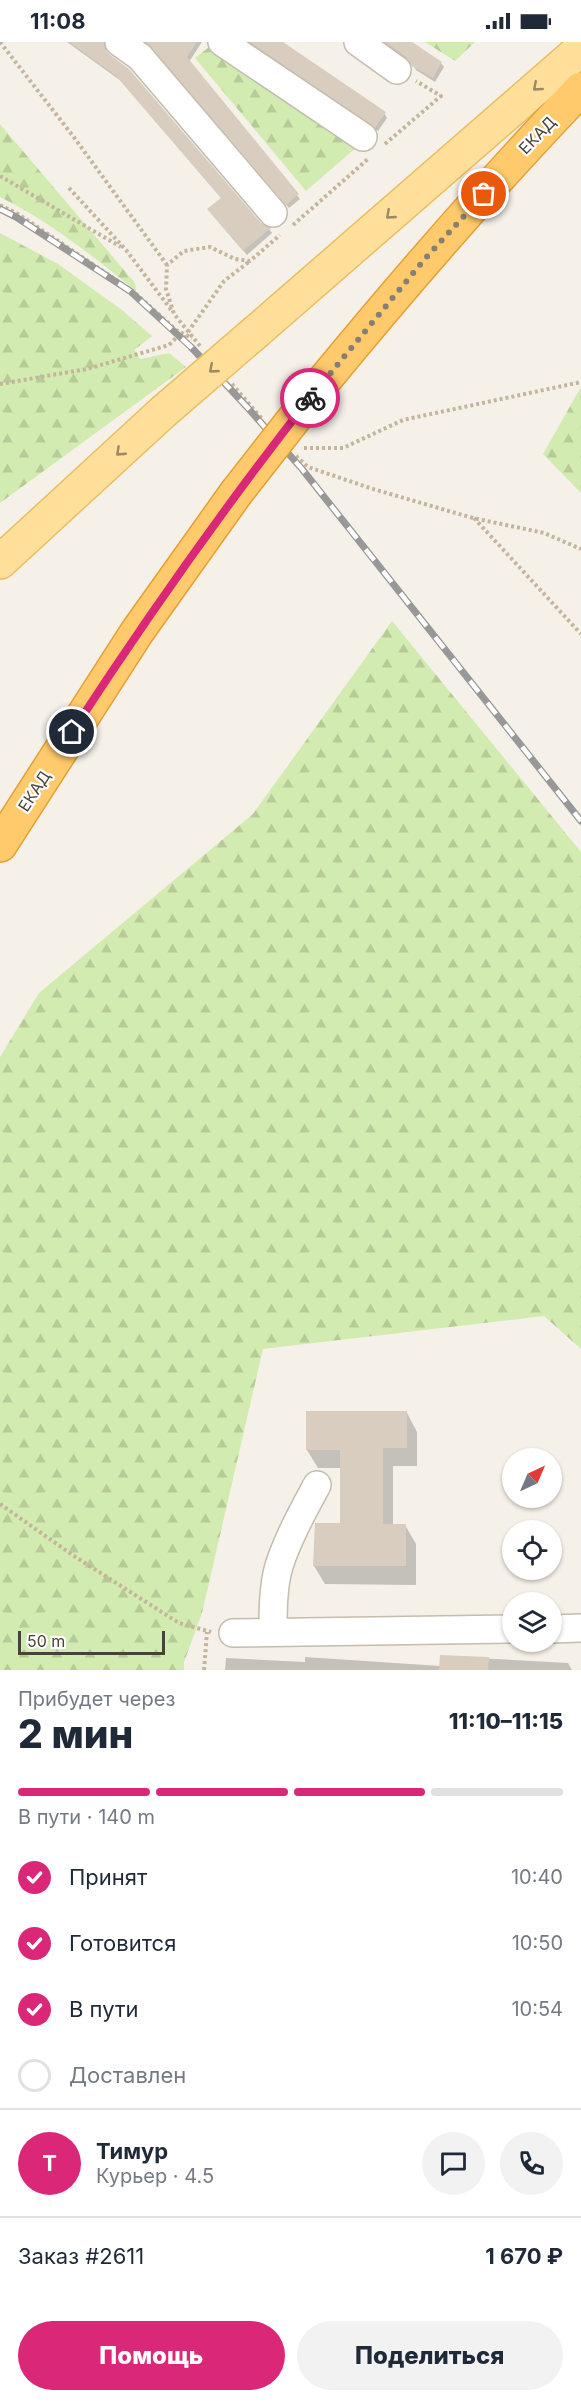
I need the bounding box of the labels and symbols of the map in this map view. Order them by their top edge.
one-way arrow [533,80,544,91]
street label: ЕКАД [514,112,560,158]
pin [458,168,509,219]
one-way arrow [386,208,397,219]
one-way arrow [209,362,220,373]
courier [280,368,340,428]
one-way arrow [116,445,127,456]
pin [46,706,97,757]
street label: ЕКАД [13,767,55,815]
north arrow [502,1448,562,1508]
scale bar [18,1628,165,1656]

